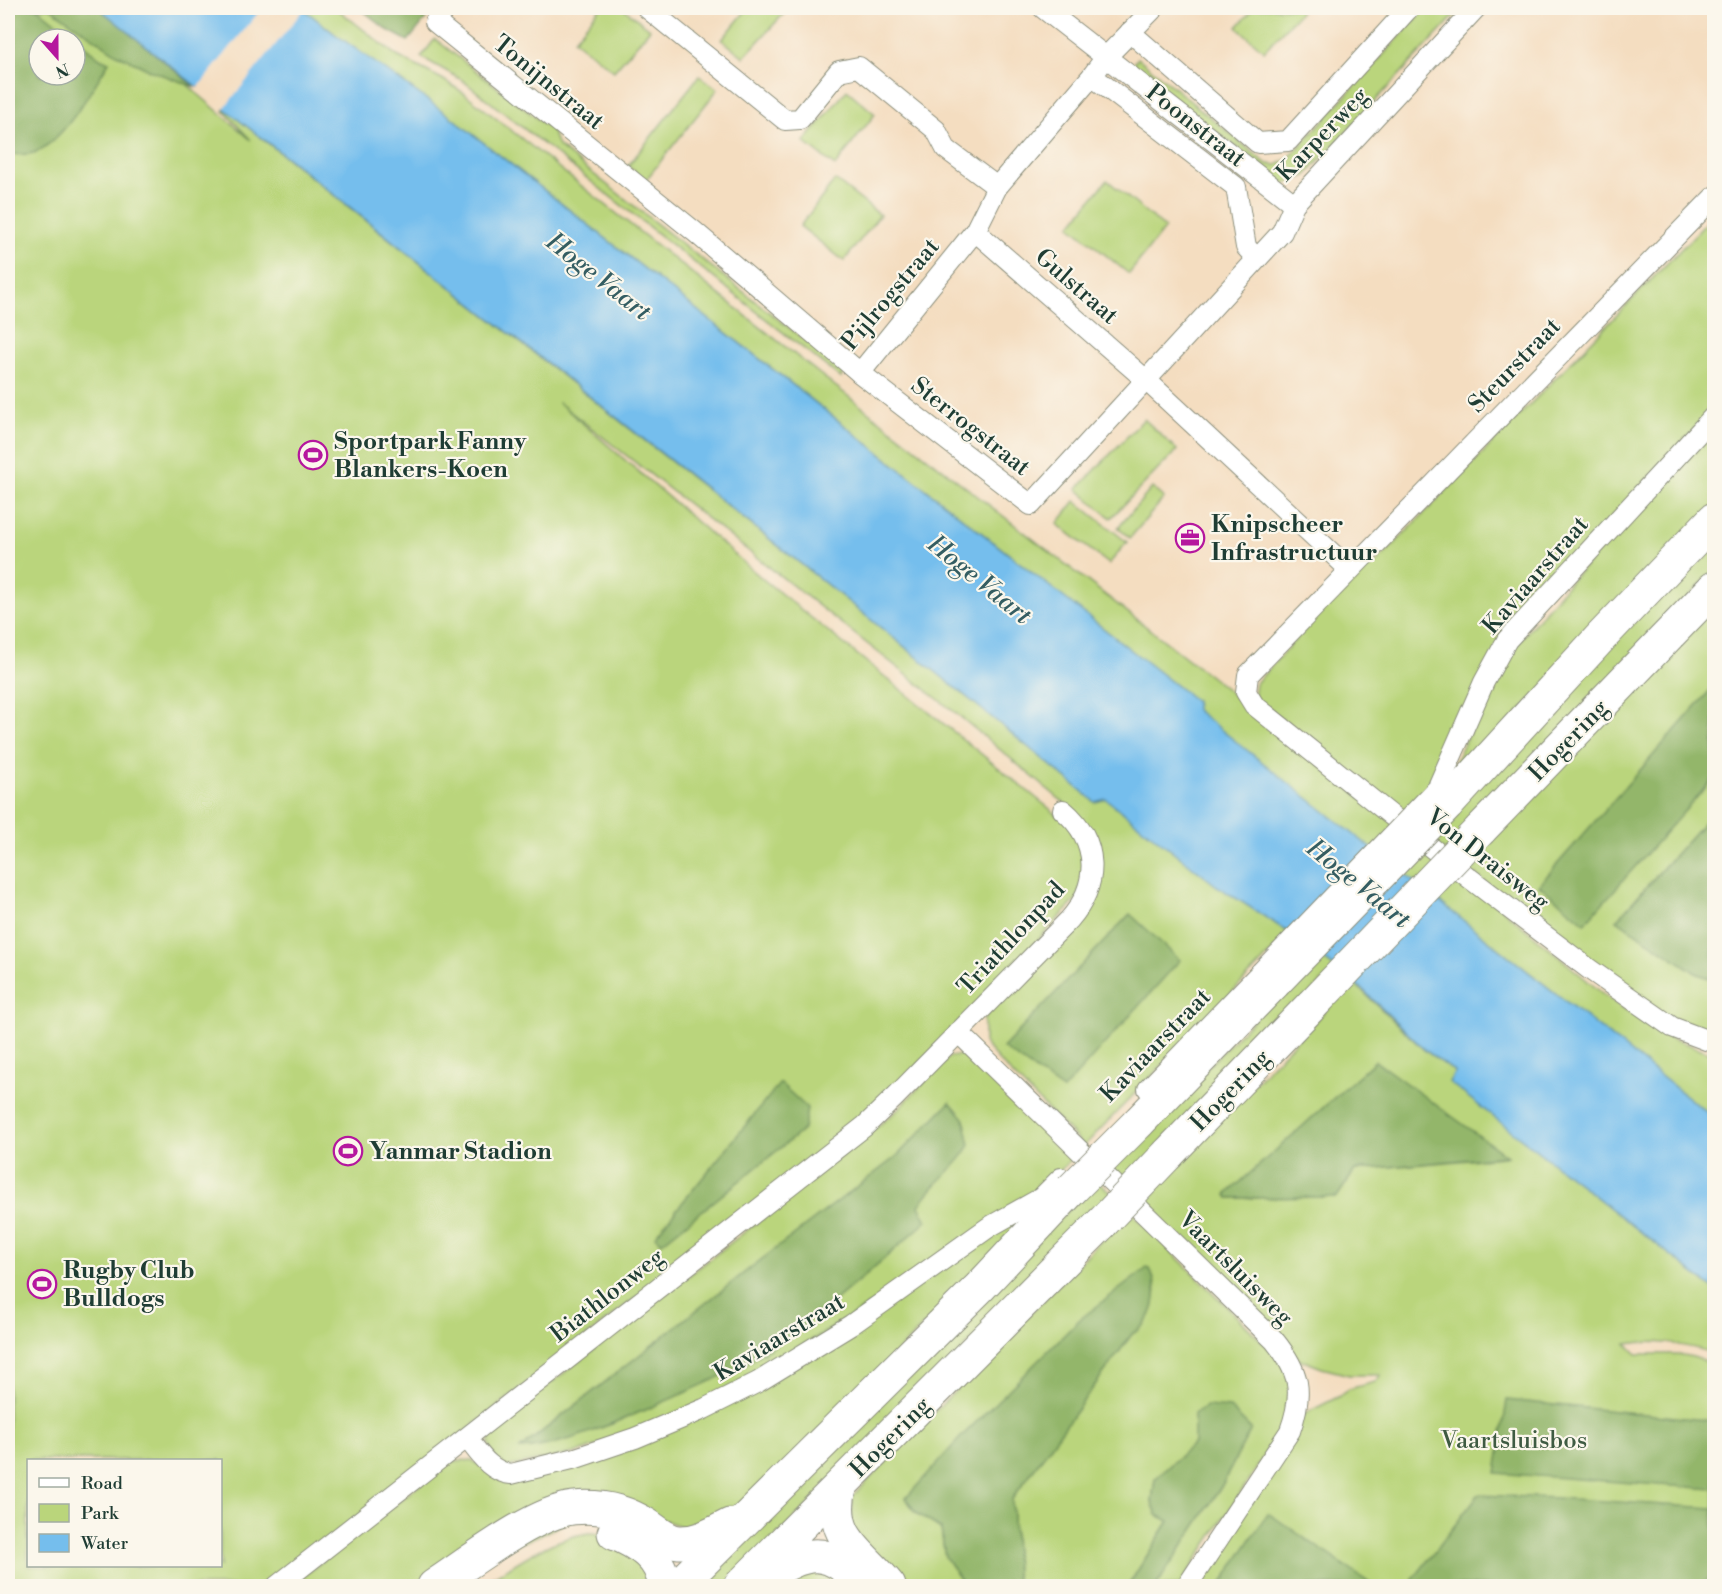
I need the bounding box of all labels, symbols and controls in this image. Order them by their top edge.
north arrow [27,27,87,87]
street label: Tonijnstraat [487,29,610,137]
text: N [52,58,72,82]
street label: Poonstraat [1140,78,1252,174]
street label: Karperweg [1270,81,1376,188]
water label: Hoge Vaart [538,225,658,328]
street label: Pijlrogstraat [835,232,947,357]
street label: Gulstraat [1028,242,1125,331]
street label: Steurstraat [1462,312,1568,419]
street label: Sterrogstraat [905,371,1036,483]
place label: Sportpark Fanny Blankers-Koen [334,427,527,485]
sports icon: Sportpark Fanny Blankers-Koen [297,439,329,471]
place label: Knipscheer Infrastructuur [1211,510,1377,568]
street label: Kaviaarstraat [1476,510,1596,641]
office icon: Knipscheer Infrastructuur [1174,522,1206,554]
water label: Hoge Vaart [920,527,1038,632]
street label: Hogering [1522,693,1615,788]
street label: Von Draisweg [1419,802,1556,918]
water label: Hoge Vaart [1299,831,1417,936]
street label: Triathlonpad [952,875,1072,1002]
street label: Kaviaarstraat [1094,982,1218,1109]
street label: Hogering [1184,1043,1277,1138]
sports icon: Yanmar Stadion [332,1135,364,1167]
place label: Yanmar Stadion [369,1137,552,1167]
street label: Vaartsluisweg [1171,1204,1299,1333]
street label: Biathlonweg [544,1242,671,1350]
place label: Rugby Club Bulldogs [63,1256,195,1314]
sports icon: Rugby Club Bulldogs [26,1268,58,1300]
street label: Kaviaarstraat [709,1287,851,1389]
street label: Hogering [844,1390,938,1485]
park label: Vaartsluisbos [1440,1426,1587,1456]
legend [27,1459,222,1567]
text: Road [81,1472,124,1495]
text: Park [81,1502,120,1525]
text: Water [80,1532,129,1555]

